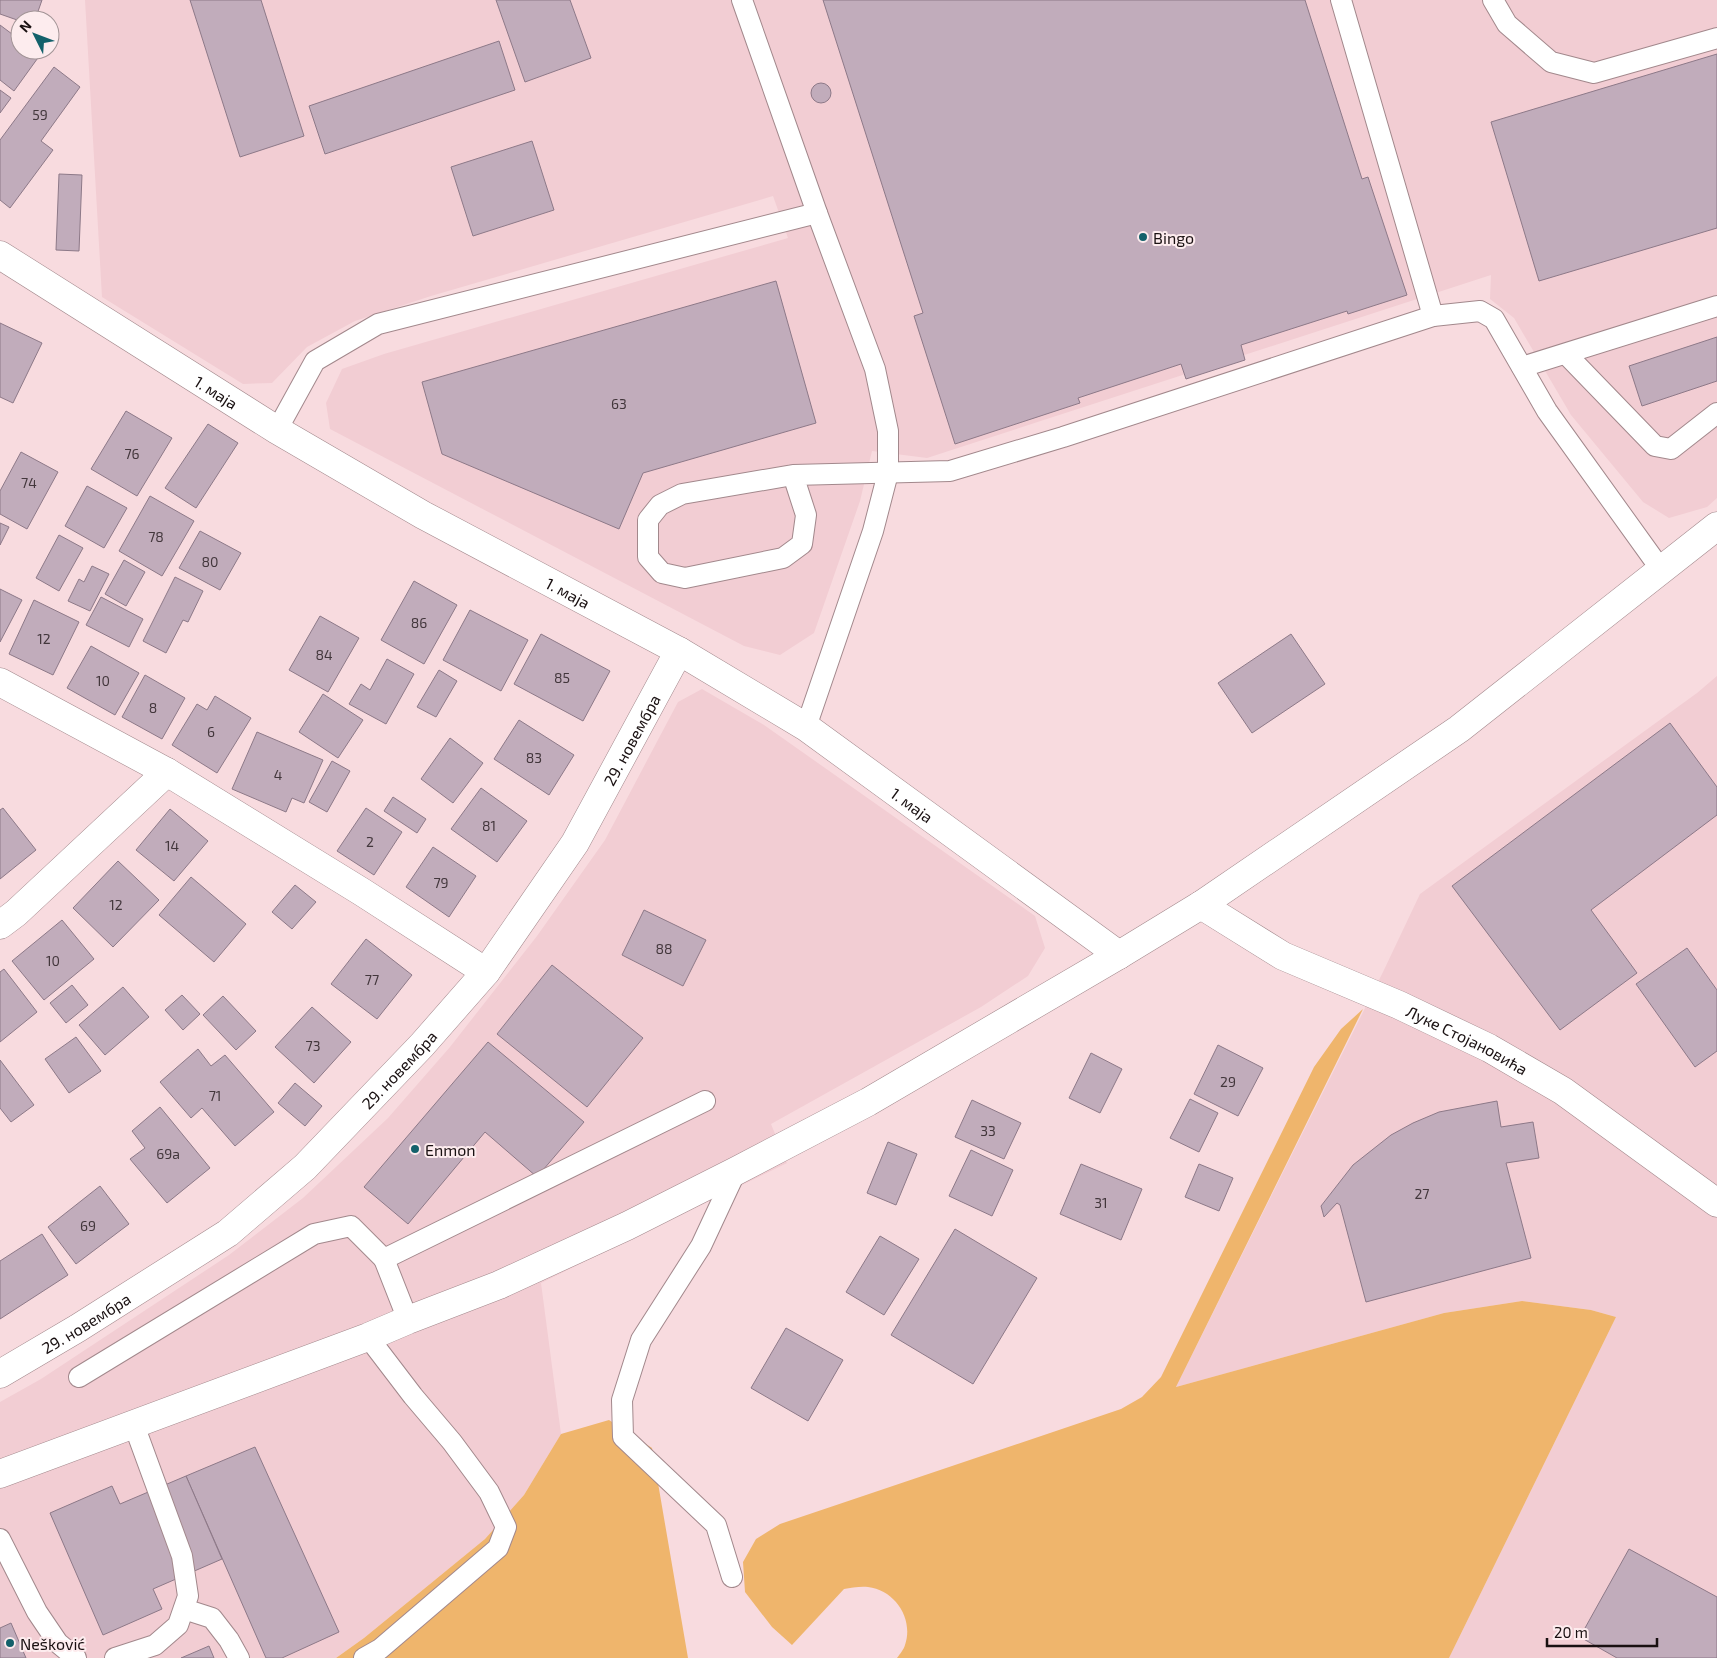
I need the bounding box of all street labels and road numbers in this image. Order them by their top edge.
street label: 1. маја [191,371,242,412]
street label: 1. маја [543,573,594,612]
street label: 29. новембра [599,691,663,788]
street label: 1. маја [888,783,937,826]
street label: Луке Стојановића [1404,1001,1531,1078]
street label: 29. новембра [357,1026,440,1112]
street label: 29. новембра [38,1288,134,1357]

